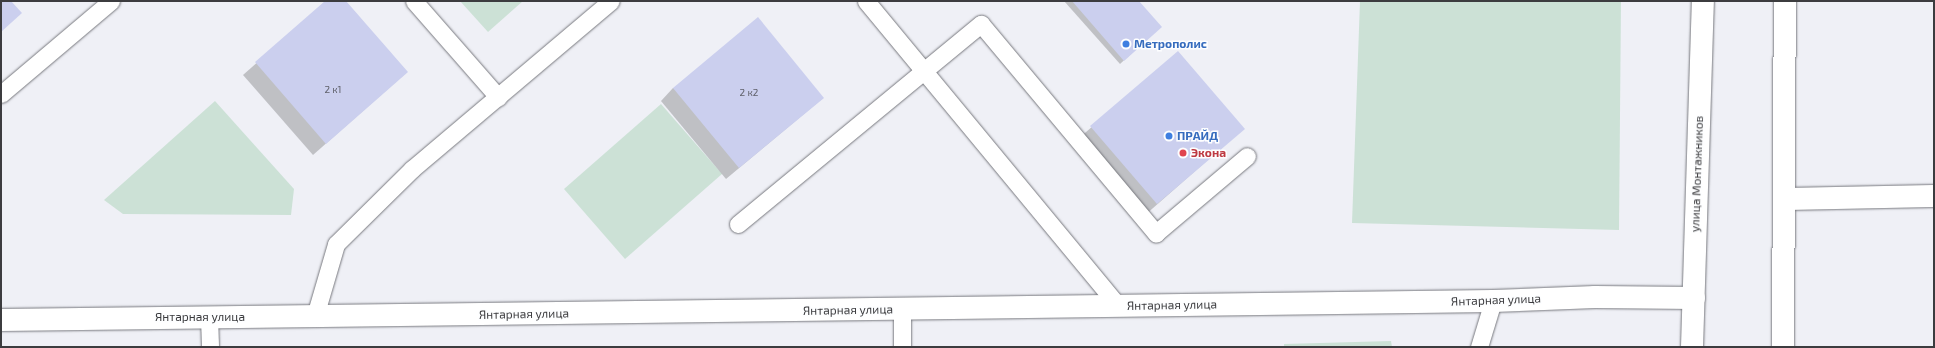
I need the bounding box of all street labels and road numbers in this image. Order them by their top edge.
street label: улица Монтажников [1688,116,1706,232]
street label: Янтарная улица [1451,291,1541,309]
street label: Янтарная улица [1127,297,1217,313]
street label: Янтарная улица [803,302,893,318]
street label: Янтарная улица [479,306,569,322]
street label: Янтарная улица [155,310,245,324]

